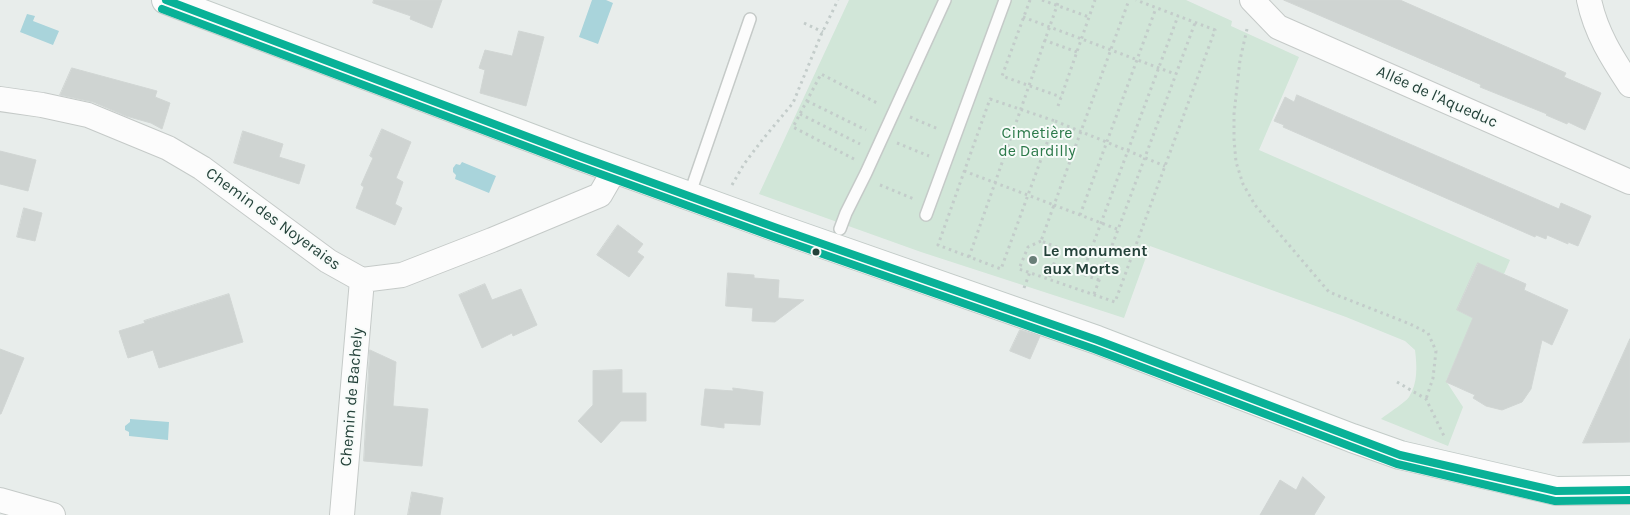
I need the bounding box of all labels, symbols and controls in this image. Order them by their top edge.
street label: Allée de l'Aqueduc [1374,62,1500,132]
park label: Cimetière de Dardilly [998,123,1076,161]
street label: Chemin des Noyeraies [202,164,344,274]
place label: Le monument aux Morts [1043,241,1148,279]
unlabelled marker [811,247,821,257]
marker: Le monument aux Morts [1027,254,1039,266]
street label: Chemin de Bachely [336,327,368,467]

